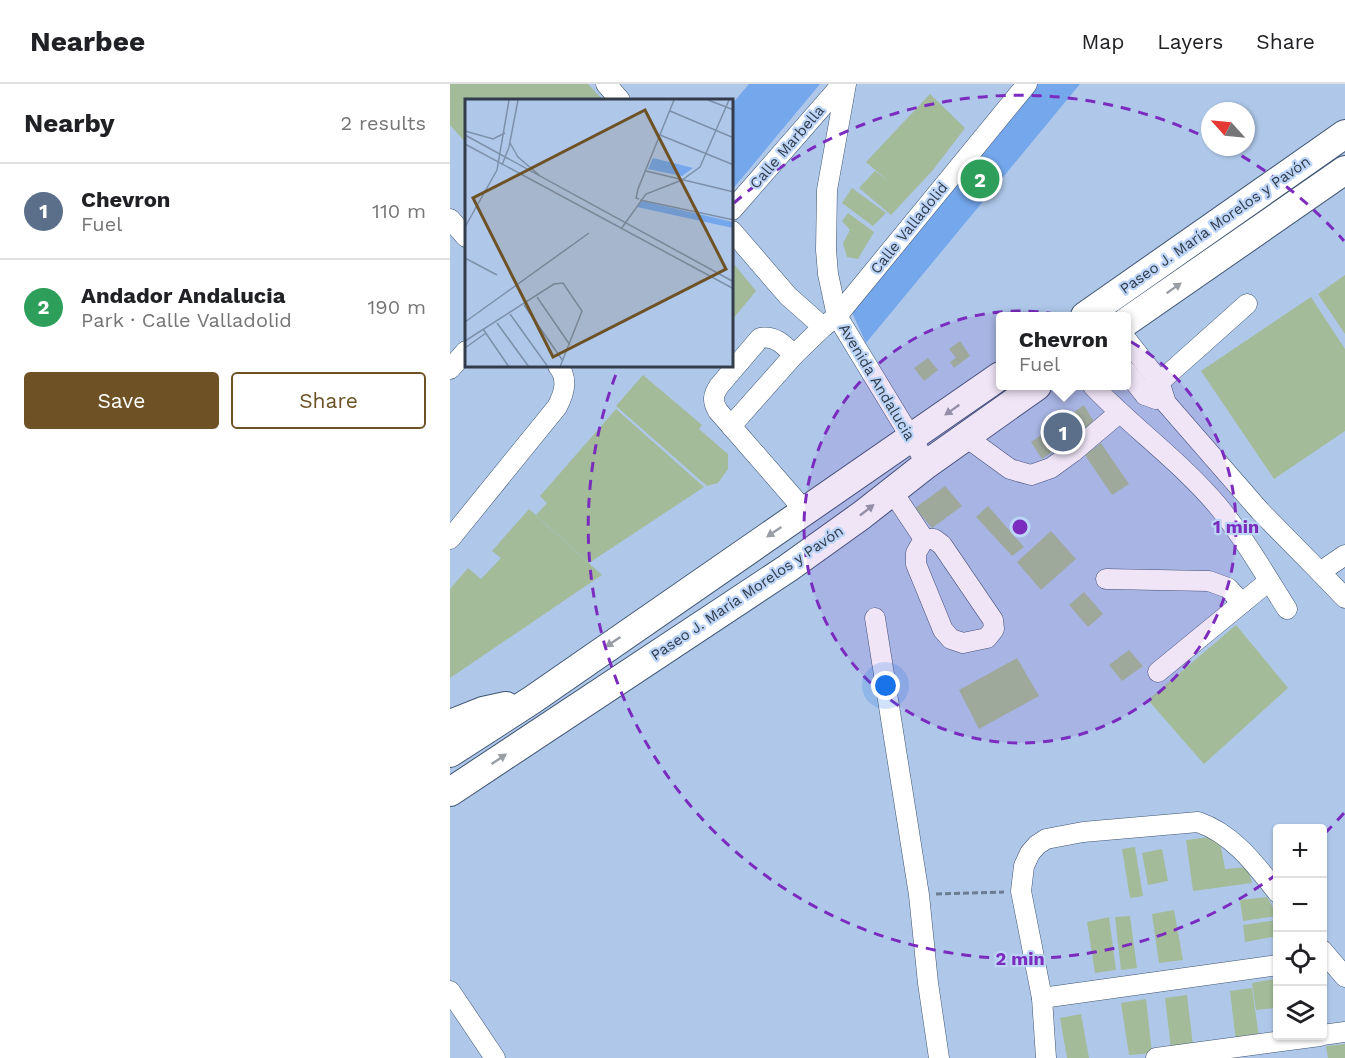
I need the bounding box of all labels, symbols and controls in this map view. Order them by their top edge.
text: Nearbee [30,25,145,58]
text: Map [1081,29,1124,54]
text: Layers [1157,29,1223,54]
text: Share [1256,29,1315,54]
inset map [465,99,734,368]
street label: Calle Marbella [746,101,828,192]
north arrow [1201,102,1255,156]
text: Nearby [24,108,115,138]
text: 2 results [341,111,426,135]
street label: Paseo J. María Morelos y Pavón [1116,152,1314,298]
pin: 2 [960,156,1000,202]
street label: Calle Valladolid [867,179,951,277]
text: Chevron [81,187,170,212]
text: 1 [39,199,48,223]
text: 110 m [372,199,426,223]
text: Fuel [81,212,122,236]
text: Andador Andalucia [81,283,285,308]
one-way arrow [1166,283,1182,294]
text: 2 [38,295,49,319]
text: 190 m [368,295,426,319]
text: Park · Calle Valladolid [81,308,292,332]
popup [996,312,1131,390]
street label: Avenida Andalucia [835,320,919,444]
text: Chevron [1019,327,1108,352]
text: Fuel [1019,352,1060,376]
button: Save [24,372,219,429]
button: Share [231,372,426,429]
one-way arrow [944,404,960,415]
pin: 1 [1044,410,1082,454]
one-way arrow [859,504,875,517]
text: 1 min [1213,516,1259,537]
centre of rings [1010,517,1030,537]
street label: Paseo J. María Morelos y Pavón [647,522,847,664]
one-way arrow [767,526,783,538]
one-way arrow [606,636,622,648]
your location [871,671,900,700]
one-way arrow [491,754,507,765]
map controls [1273,824,1327,1040]
button: + [1273,824,1327,878]
button: − [1273,878,1327,932]
button: locate [1273,932,1327,986]
text: 2 min [995,948,1045,969]
button: layers [1273,986,1327,1040]

